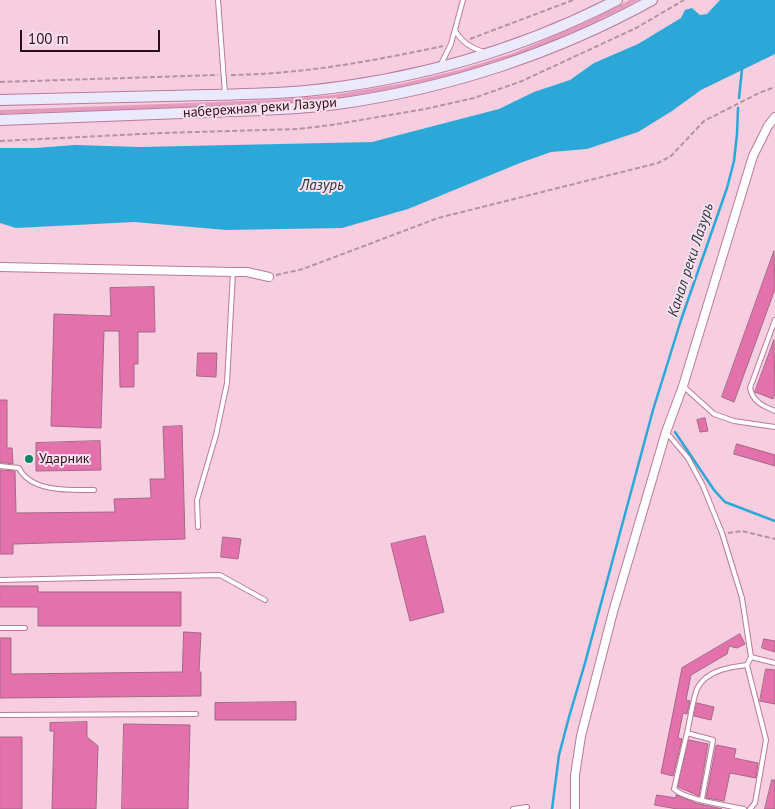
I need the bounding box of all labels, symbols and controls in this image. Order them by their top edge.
scale bar [22,20,162,52]
text: 100 m [28,29,69,48]
street label: набережная реки Лазури [183,94,337,122]
water label: Лазурь [300,177,344,195]
water label: Канал реки Лазурь [664,201,718,319]
place label: Ударник [39,451,89,467]
marker: Ударник [23,453,35,465]

